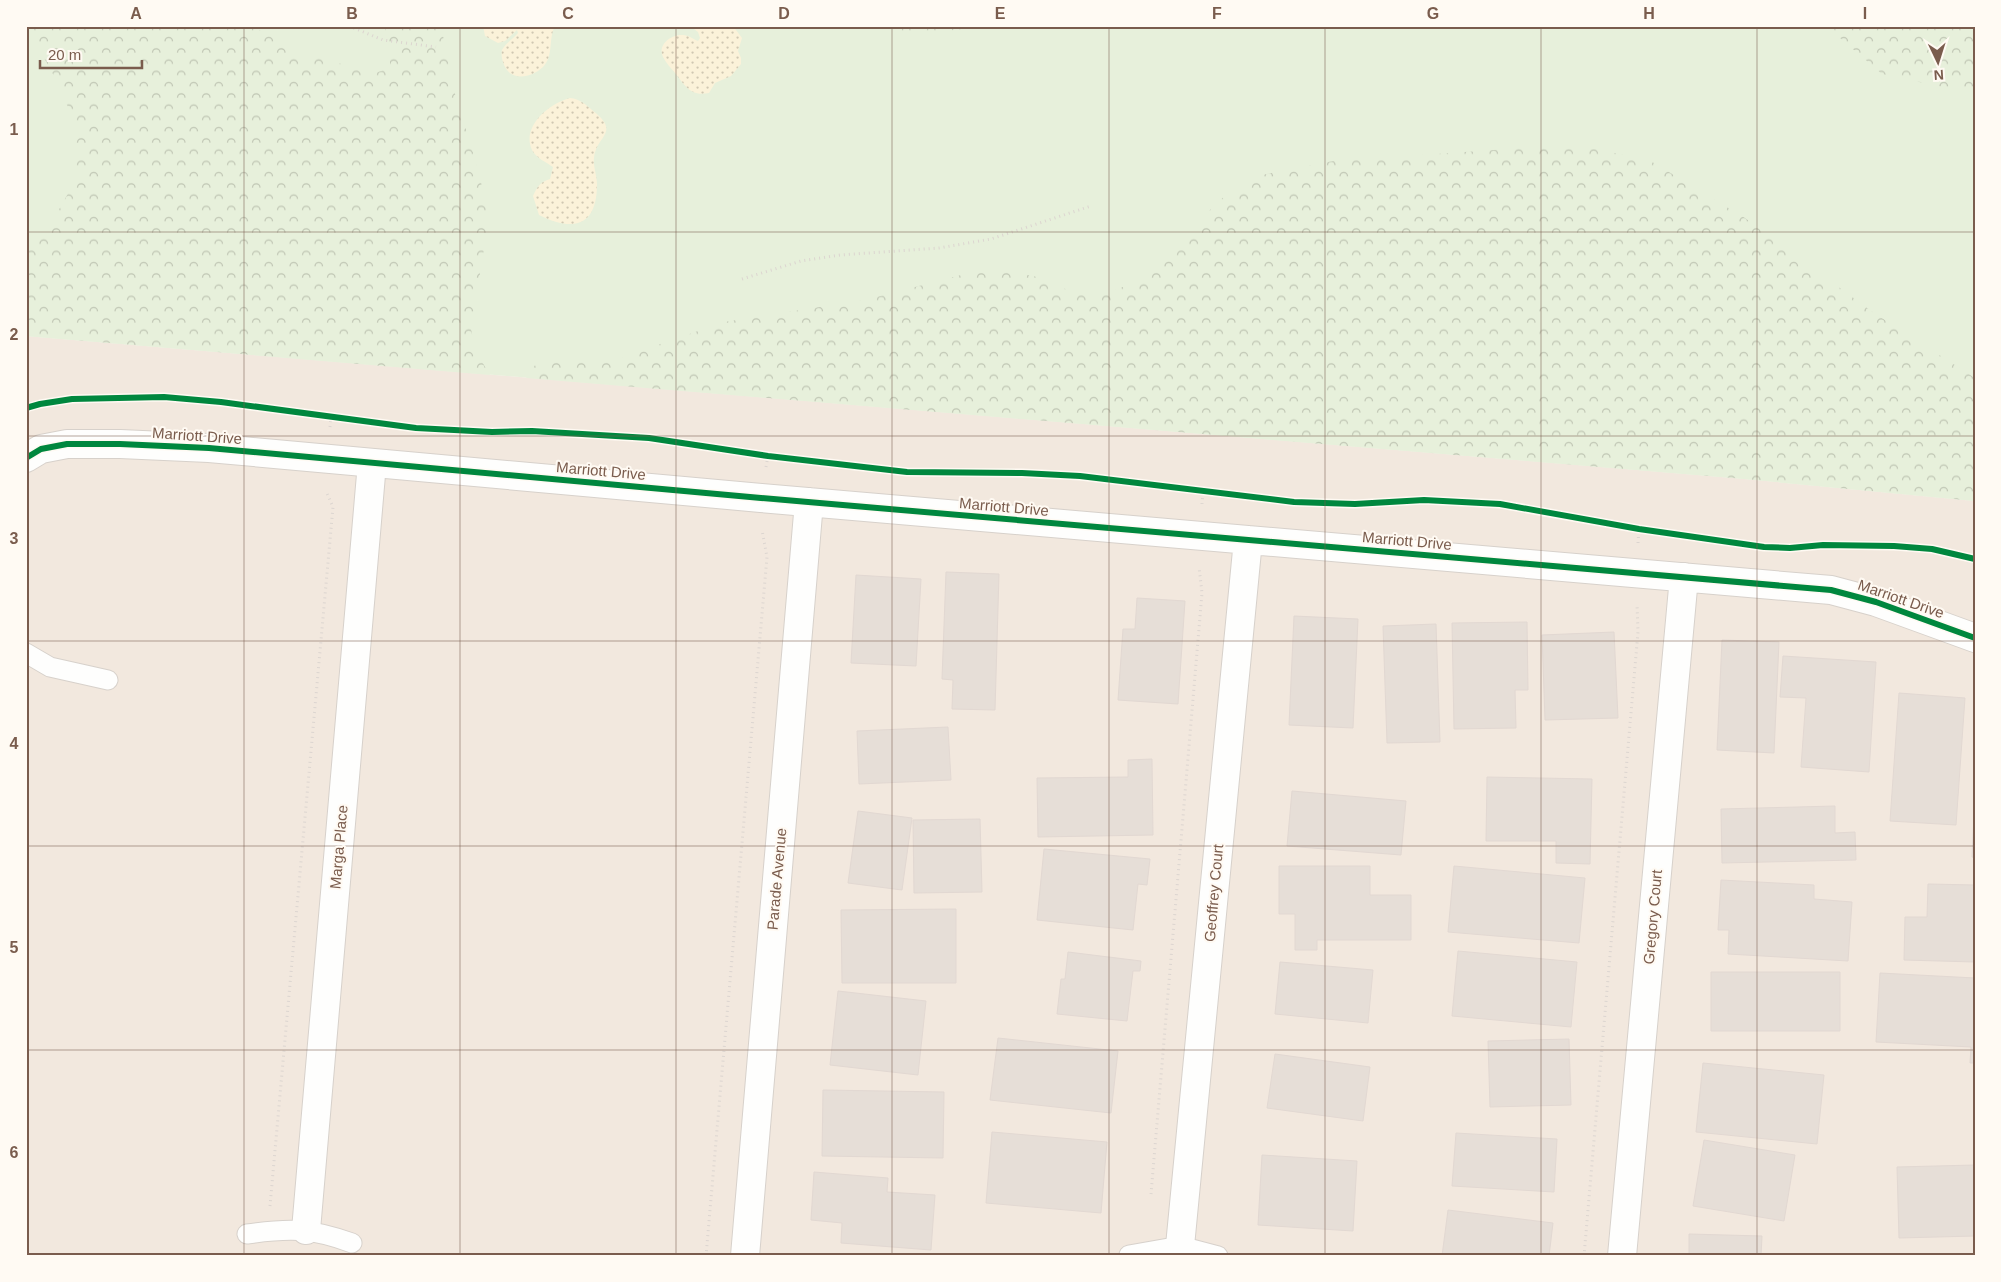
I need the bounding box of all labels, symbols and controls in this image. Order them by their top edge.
text: A [130,5,142,22]
text: B [346,5,358,22]
text: C [562,5,574,22]
text: D [778,5,790,22]
text: E [995,5,1006,22]
text: F [1212,5,1222,22]
text: G [1427,5,1439,22]
text: H [1643,5,1655,22]
text: I [1863,5,1867,22]
scale bar [40,38,142,70]
north arrow [1914,38,1964,88]
text: 20 m [48,46,81,63]
text: N [1933,67,1945,83]
text: 1 [10,121,19,138]
text: 2 [10,326,19,343]
street label: Marriott Drive [152,424,243,447]
street label: Marriott Drive [555,458,647,483]
street label: Marriott Drive [958,494,1050,519]
street label: Marriott Drive [1361,528,1453,553]
text: 3 [10,530,19,547]
street label: Marriott Drive [1856,576,1946,621]
text: 4 [10,735,19,752]
street label: Marga Place [326,804,351,890]
street label: Parade Avenue [764,827,789,931]
street label: Geoffrey Court [1201,843,1226,943]
street label: Gregory Court [1640,868,1665,965]
text: 5 [10,939,19,956]
text: 6 [10,1144,19,1161]

